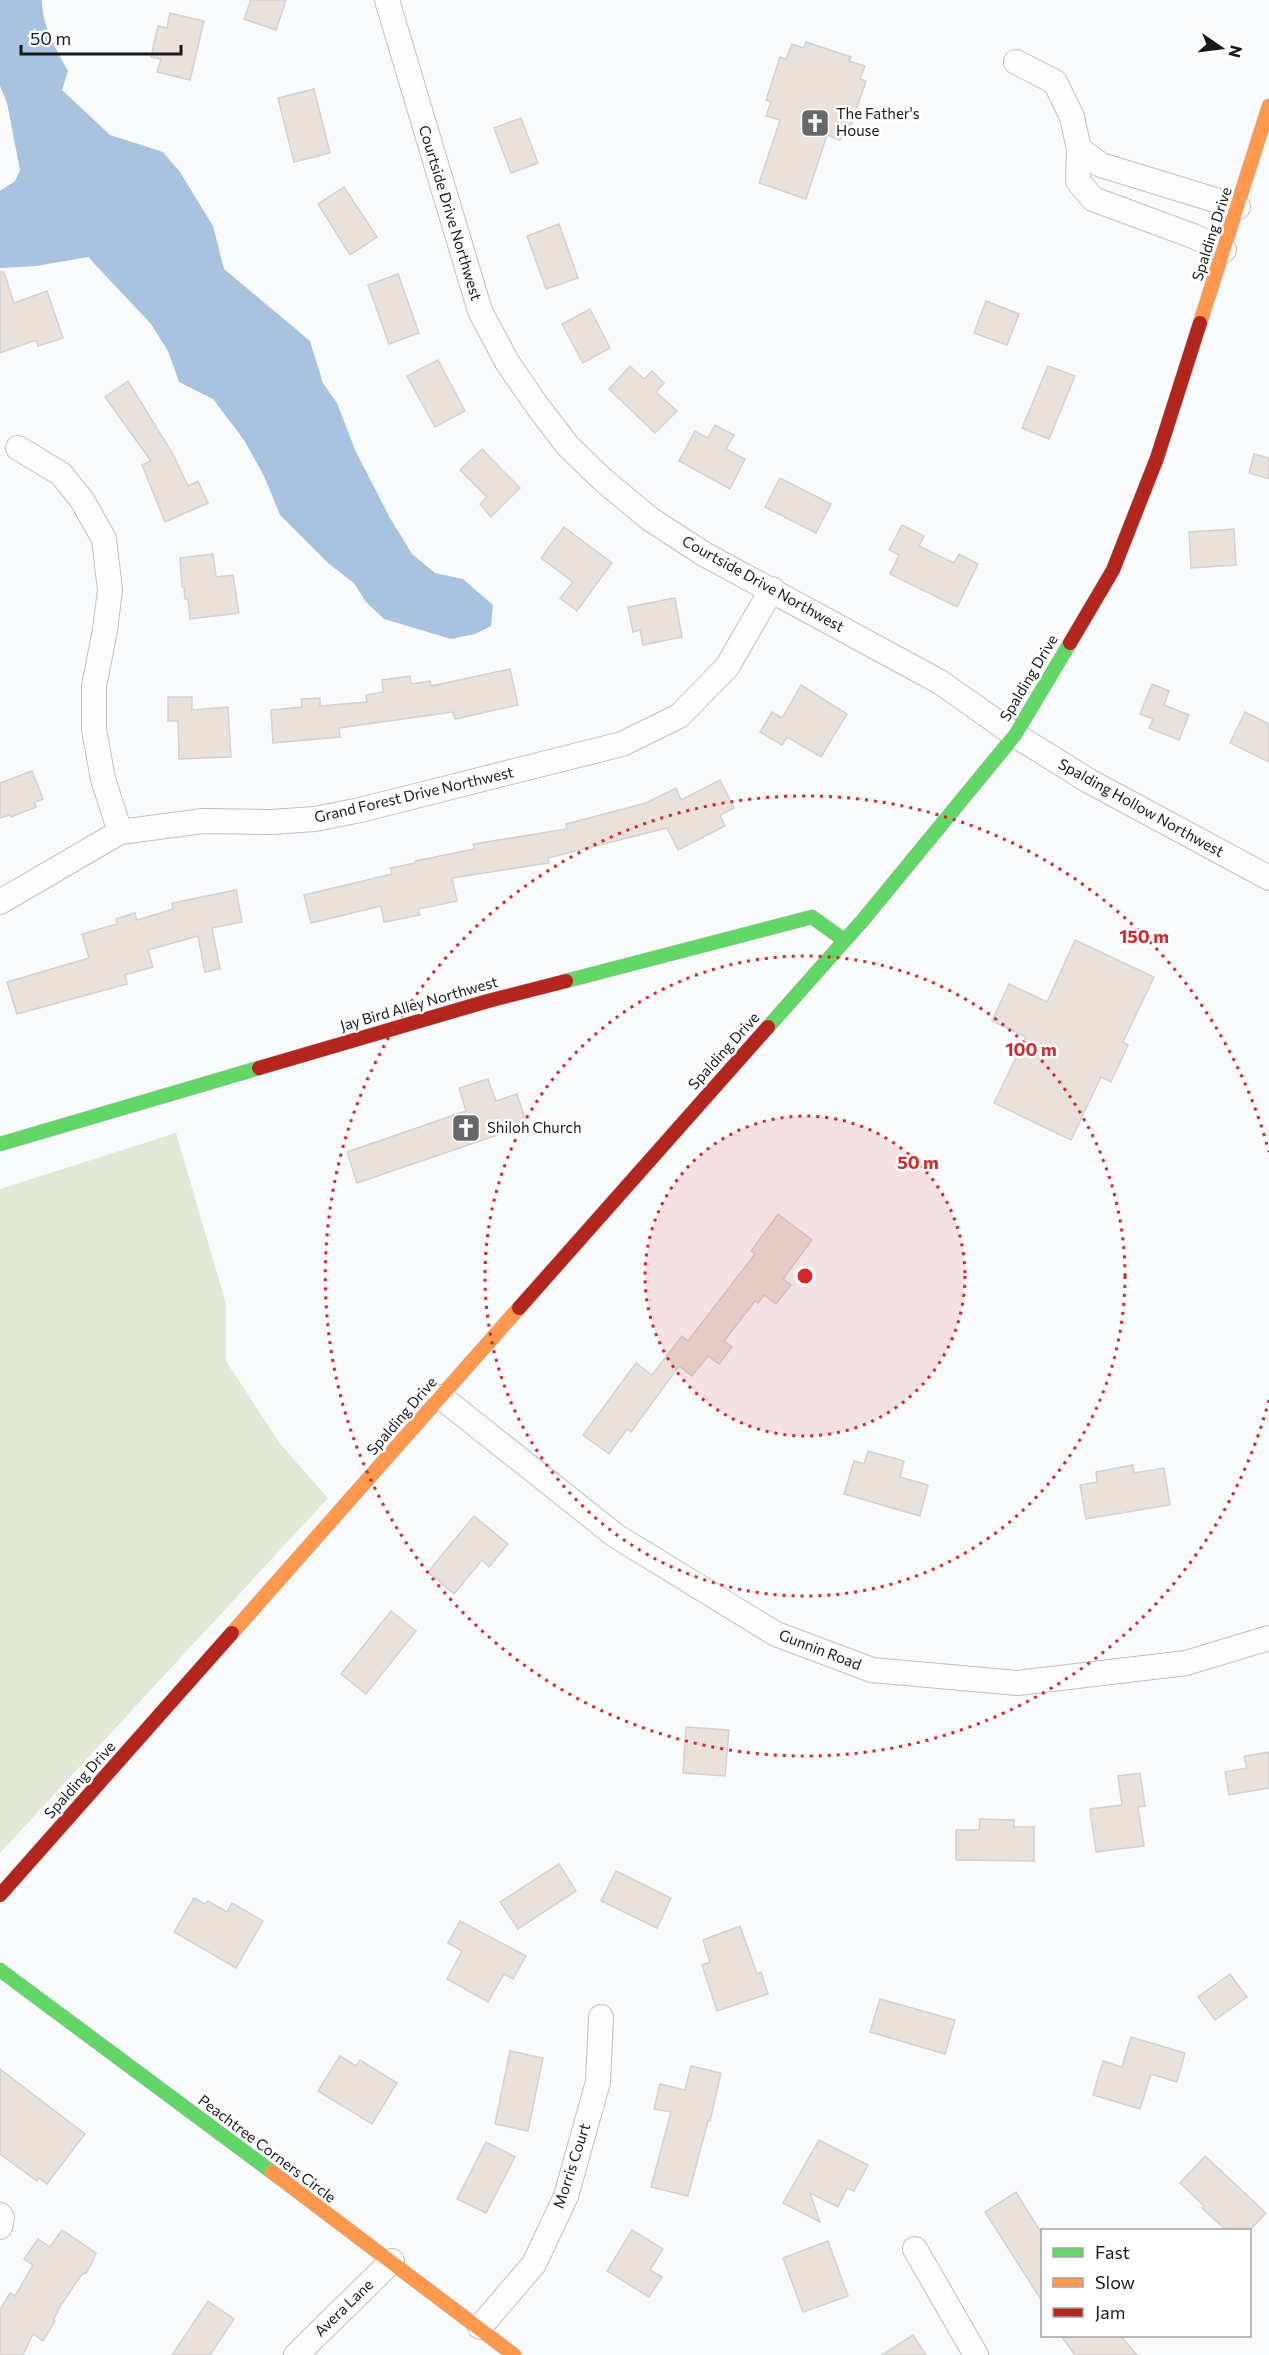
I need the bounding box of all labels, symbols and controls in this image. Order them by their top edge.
scale bar [21,18,182,56]
north arrow [1191,18,1251,78]
text: 50 m [30,27,71,49]
text: N [1225,44,1247,60]
place label: The Father's House [836,104,920,139]
church icon: The Father's House [799,107,831,139]
street label: Courtside Drive Northwest [416,123,486,303]
street label: Spalding Drive [1187,184,1235,283]
street label: Courtside Drive Northwest [679,531,848,635]
street label: Spalding Drive [995,631,1061,724]
street label: Spalding Hollow Northwest [1056,754,1227,860]
street label: Grand Forest Drive Northwest [312,762,515,826]
text: 150 m [1119,925,1169,947]
street label: Jay Bird Alley Northwest [338,972,500,1034]
street label: Spalding Drive [684,1008,763,1093]
text: 100 m [1005,1038,1057,1060]
church icon: Shiloh Church [450,1112,482,1144]
place label: Shiloh Church [487,1118,581,1136]
text: 50 m [897,1151,939,1173]
centre of rings [795,1266,815,1286]
street label: Spalding Drive [362,1373,440,1458]
street label: Gunnin Road [777,1625,864,1673]
street label: Spalding Drive [40,1737,119,1822]
street label: Peachtree Corners Circle [195,2091,340,2206]
street label: Morris Court [549,2121,593,2211]
legend [1041,2229,1251,2337]
text: Fast [1095,2241,1130,2263]
text: Slow [1095,2271,1135,2293]
street label: Avera Lane [310,2275,376,2340]
text: Jam [1095,2301,1125,2323]

